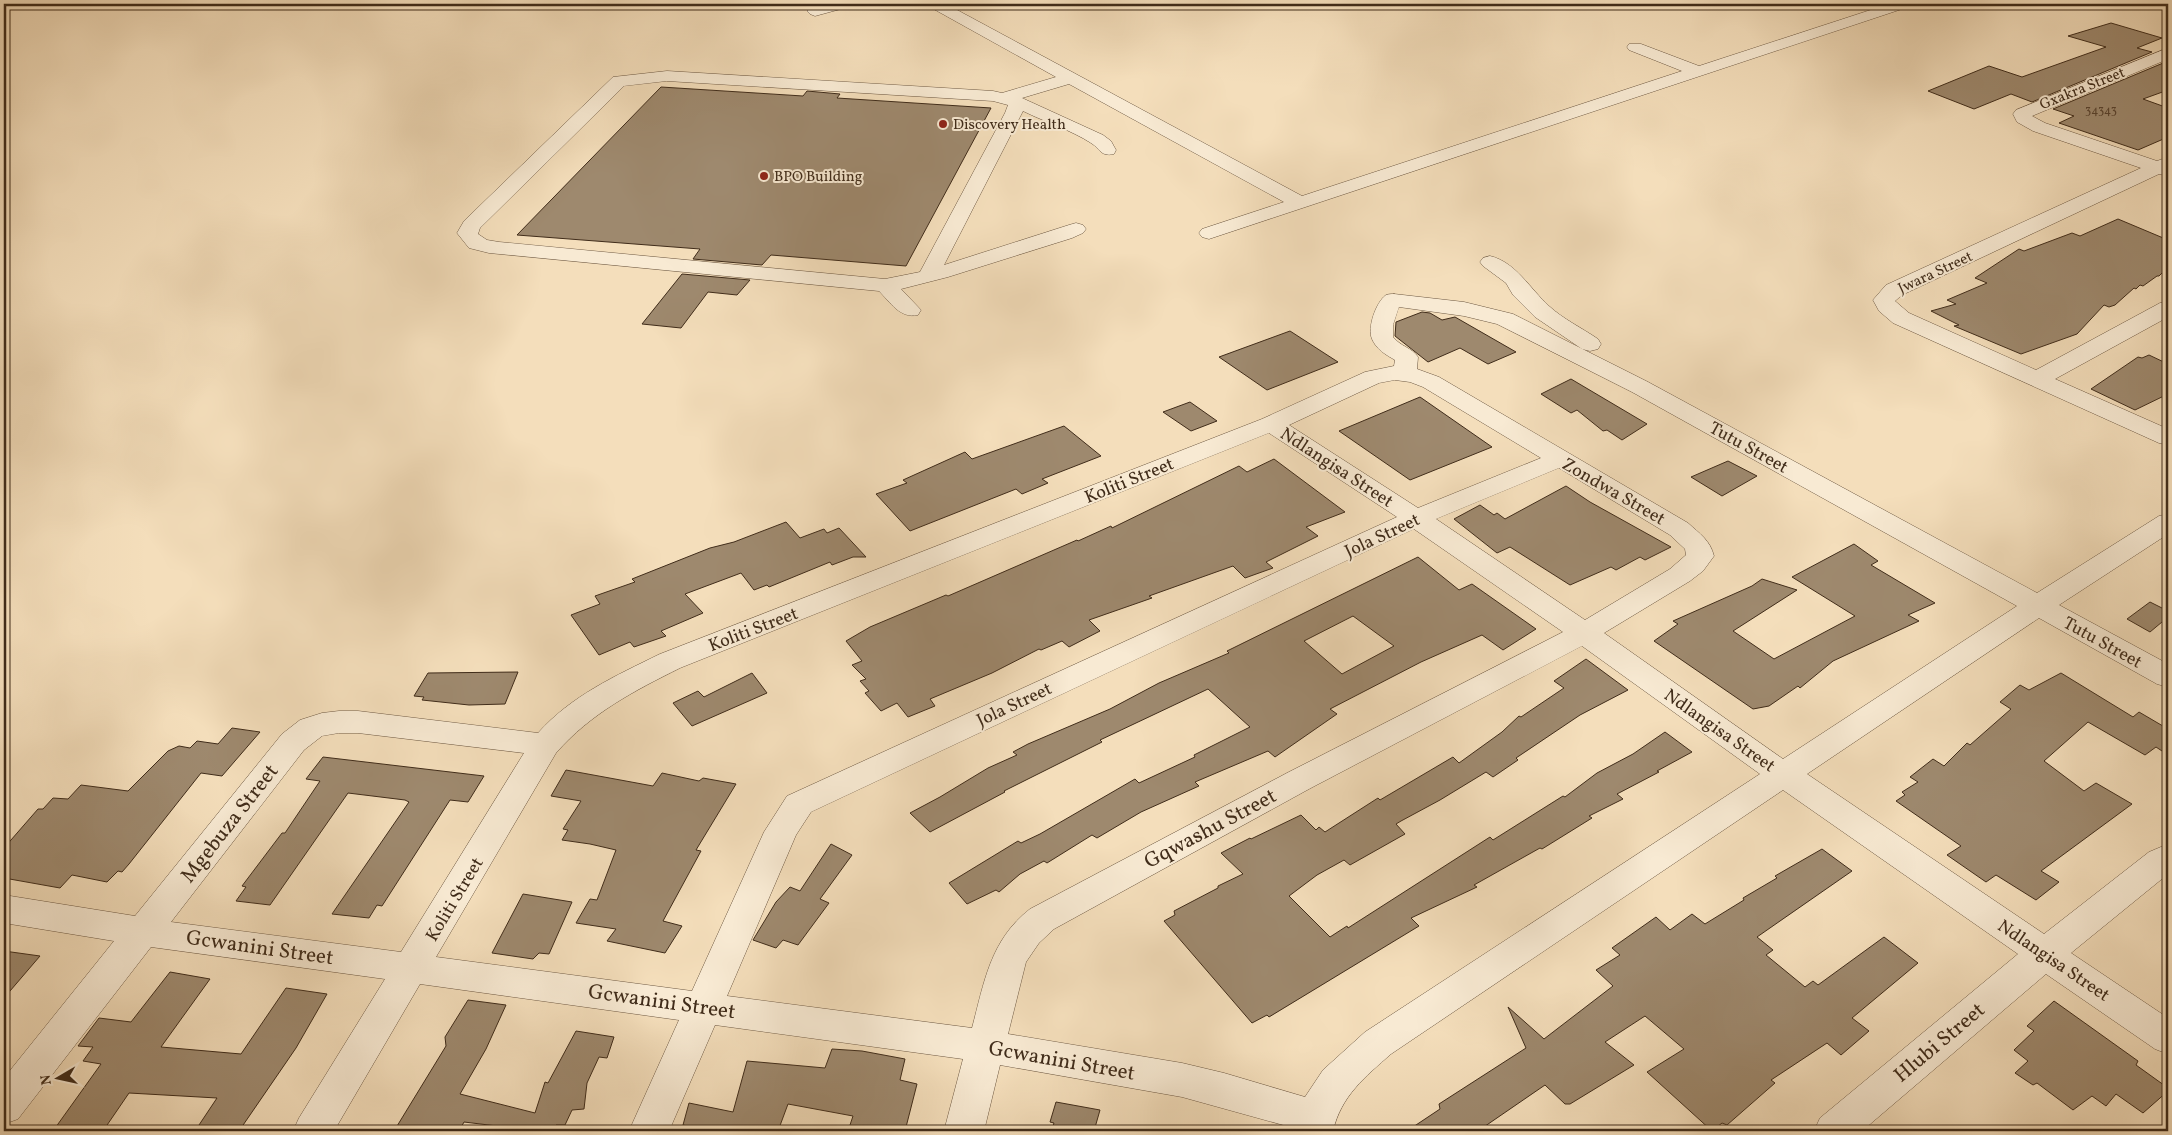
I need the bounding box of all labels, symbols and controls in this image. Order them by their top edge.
street label: Gxakra Street [2037,63,2128,116]
house number: 34343 [2085,103,2117,119]
place label: Discovery Health [953,115,1066,136]
marker: Discovery Health [937,118,949,130]
place label: BPO Building [774,167,863,188]
marker: BPO Building [758,170,770,182]
street label: Jwara Street [1895,247,1976,300]
street label: Tutu Street [1704,416,1792,480]
street label: Ndlangisa Street [1275,422,1398,514]
street label: Koliti Street [1081,452,1178,511]
street label: Zondwa Street [1557,453,1670,532]
street label: Jola Street [1341,508,1424,565]
street label: Koliti Street [705,602,802,659]
street label: Tutu Street [2058,611,2146,675]
street label: Jola Street [973,677,1056,734]
street label: Ndlangisa Street [1658,684,1780,779]
street label: Mgebuza Street [174,758,286,890]
street label: Gqwashu Street [1139,782,1282,876]
street label: Koliti Street [420,853,490,947]
street label: Ndlangisa Street [1992,914,2114,1008]
street label: Gcwanini Street [184,924,335,973]
street label: Gcwanini Street [586,978,737,1027]
street label: Hlubi Street [1888,996,1992,1090]
street label: Gcwanini Street [986,1034,1137,1089]
north arrow [32,1052,82,1102]
text: N [36,1073,57,1086]

